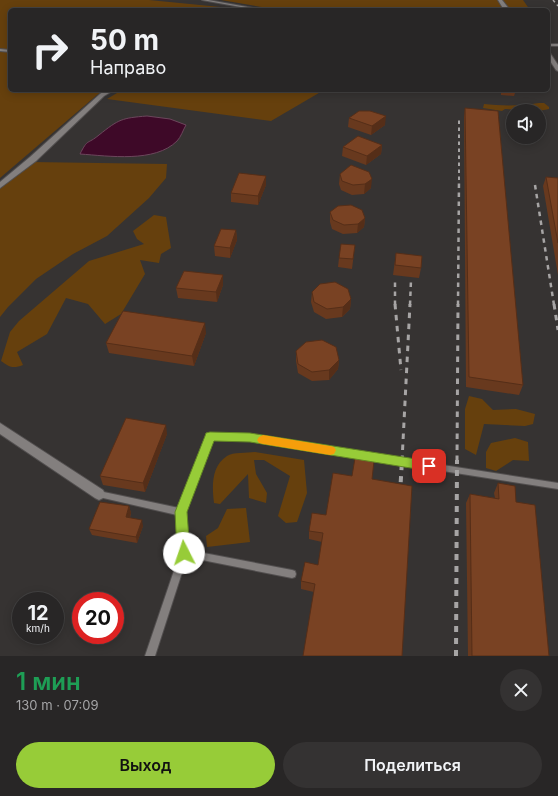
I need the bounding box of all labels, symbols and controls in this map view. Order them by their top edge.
text: 50 m [90,23,159,57]
icon: right [24,24,76,76]
text: Направо [90,57,166,78]
map controls [506,104,546,144]
button: sound [506,104,546,144]
pin [412,449,446,483]
icon: arrive [418,455,440,477]
position arrow [163,532,205,574]
speed limit sign: 20 [72,592,124,644]
text: 12 [27,601,49,625]
text: km/h [26,622,50,634]
text: 1 мин [16,667,81,696]
button: close [500,669,542,711]
text: 130 m · 07:09 [16,697,99,713]
button: Выход [16,742,275,788]
button: Поделиться [283,742,542,788]

